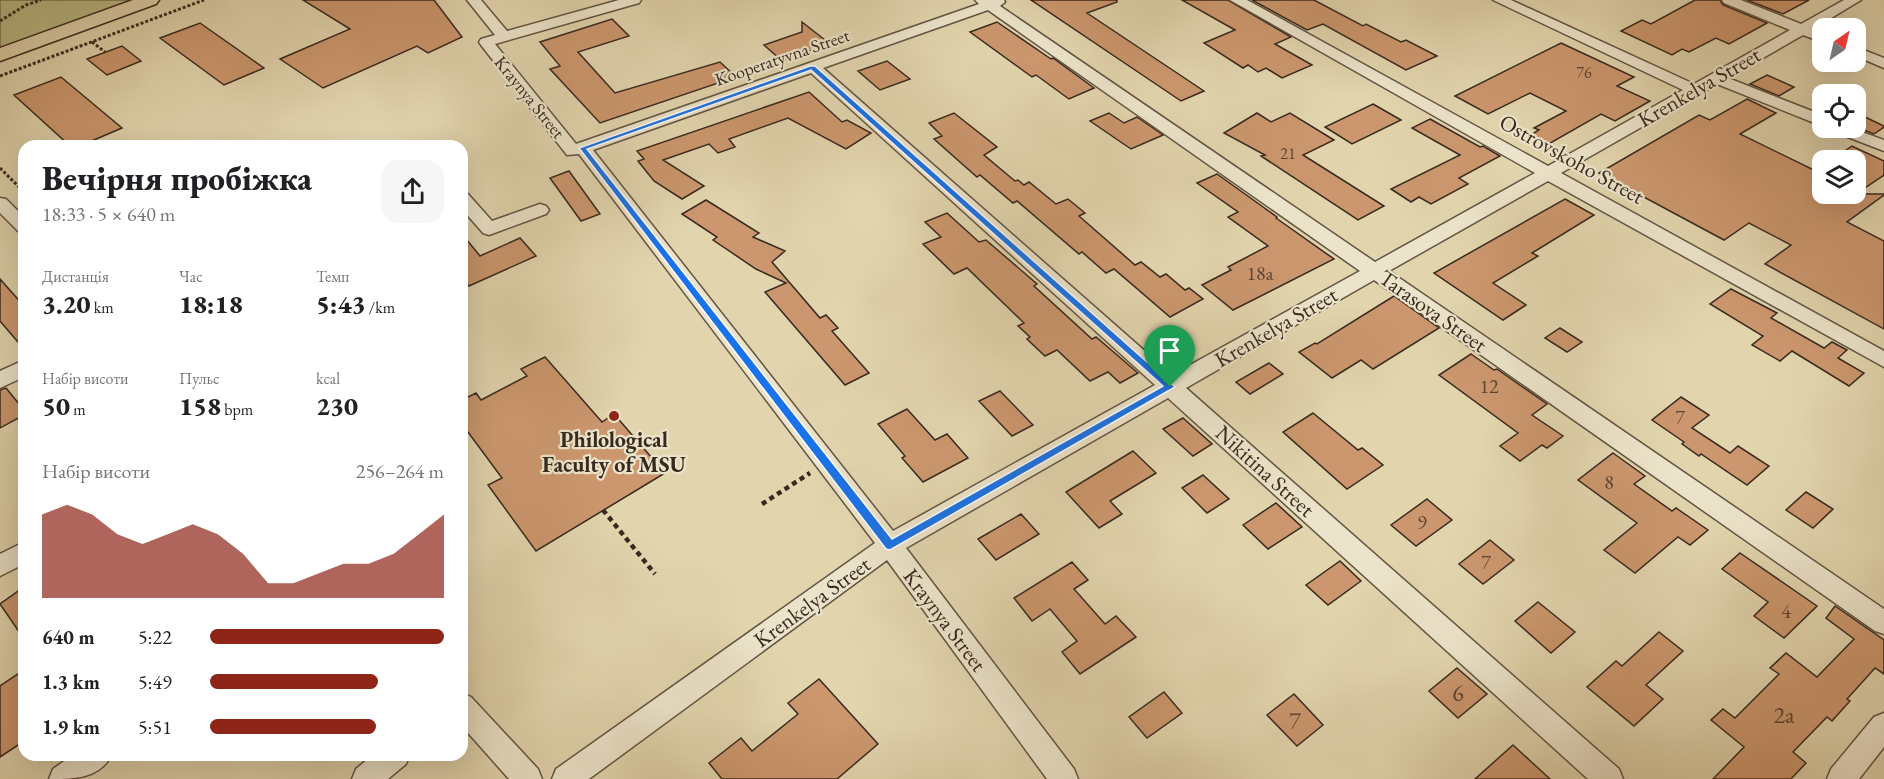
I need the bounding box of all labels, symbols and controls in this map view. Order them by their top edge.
north arrow [1812,18,1866,72]
map controls [1812,18,1866,204]
street label: Kooperatyvna Street [712,23,853,91]
street label: Krenkelya Street [1632,40,1766,134]
street label: Kraynya Street [490,51,571,143]
house number: 76 [1576,62,1592,83]
button: locate [1812,84,1866,138]
street label: Ostrovskoho Street [1494,107,1650,211]
house number: 21 [1280,143,1296,164]
button: layers [1812,150,1866,204]
text: Вечірня пробіжка [42,157,312,200]
button: share [381,160,444,223]
text: 18:33 · 5 × 640 m [42,201,175,227]
house number: 18а [1246,260,1274,286]
street label: Tarasova Street [1373,263,1493,359]
text: Дистанція [42,266,109,287]
text: Час [179,266,203,287]
text: Темп [316,266,349,287]
street label: Krenkelya Street [1209,280,1343,374]
text: 3.20 [42,287,91,321]
text: 18:18 [179,287,243,321]
text: 5:43 [316,287,366,321]
text: km [91,297,114,318]
text: /km [366,297,395,318]
pin [1144,325,1195,387]
icon: arrive [1153,334,1186,367]
text: Набір висоти [42,368,128,389]
text: Пульс [179,368,220,389]
text: kcal [316,368,340,389]
house number: 12 [1479,373,1499,399]
text: 50 [42,389,70,423]
text: 158 [179,389,221,423]
text: 230 [316,389,358,423]
text: m [70,399,86,420]
text: bpm [221,399,253,420]
house number: 7 [1675,404,1685,430]
marker: Philological Faculty of MSU [607,409,621,423]
street label: Nikitina Street [1209,419,1321,523]
place label: Philological Faculty of MSU [542,425,687,479]
text: Набір висоти [42,458,150,484]
text: 256–264 m [356,458,444,484]
house number: 8 [1604,469,1614,495]
house number: 9 [1417,509,1427,535]
house number: 7 [1481,549,1491,575]
street label: Krenkelya Street [748,550,876,654]
street label: Kraynya Street [897,563,993,678]
house number: 4 [1781,598,1791,624]
text: 640 m [42,624,95,650]
text: 5:22 [138,624,172,650]
text: 1.3 km [42,669,100,695]
text: 5:49 [138,669,172,695]
house number: 6 [1452,677,1464,708]
house number: 2а [1773,699,1795,730]
house number: 7 [1289,705,1301,736]
text: 1.9 km [42,714,100,740]
text: 5:51 [138,714,172,740]

